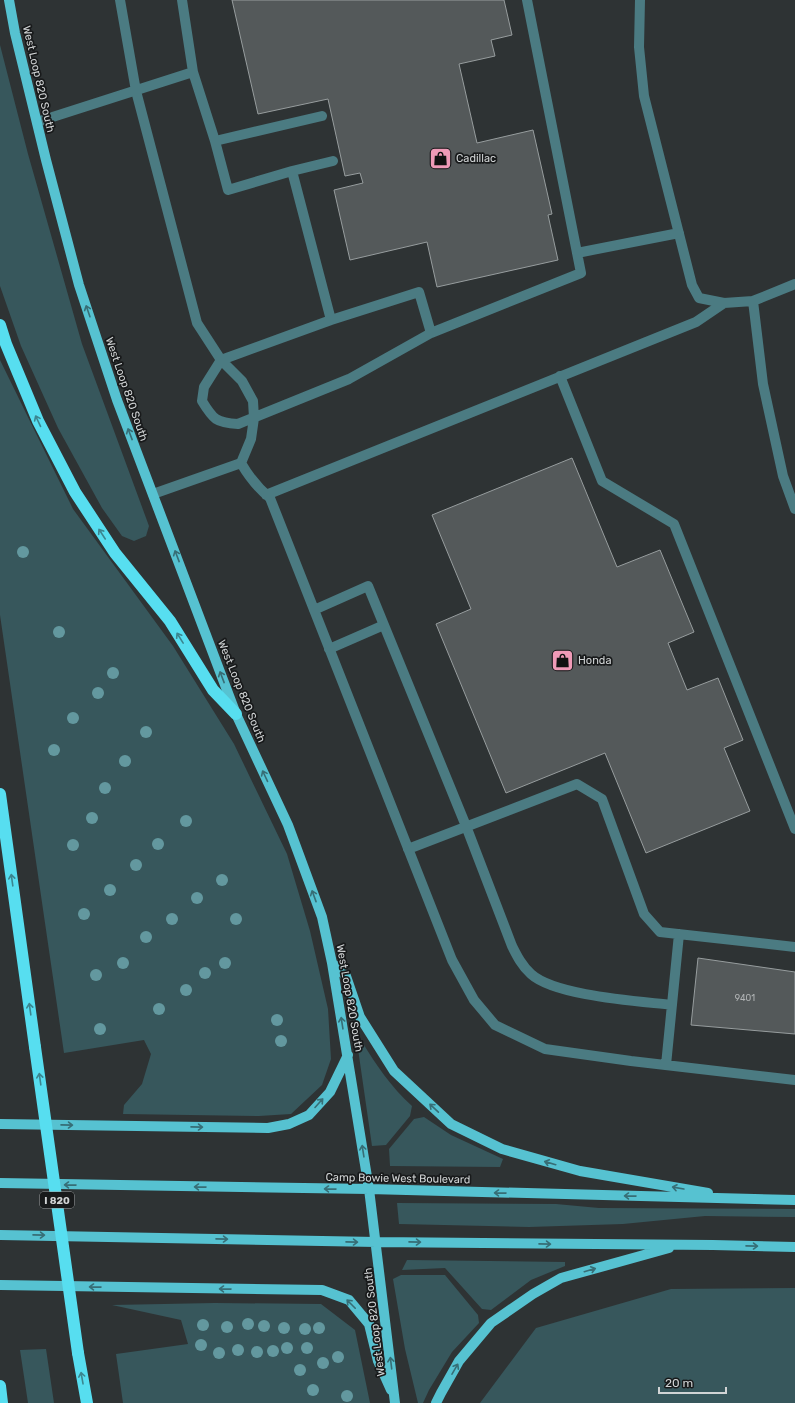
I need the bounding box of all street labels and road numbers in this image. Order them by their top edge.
street label: West Loop 820 South [20,24,57,134]
street label: West Loop 820 South [103,335,150,443]
street label: West Loop 820 South [215,638,268,744]
street label: West Loop 820 South [334,943,365,1053]
street label: Camp Bowie West Boulevard [325,1171,471,1186]
road number: I 820 [40,1192,74,1208]
street label: West Loop 820 South [361,1267,388,1377]

